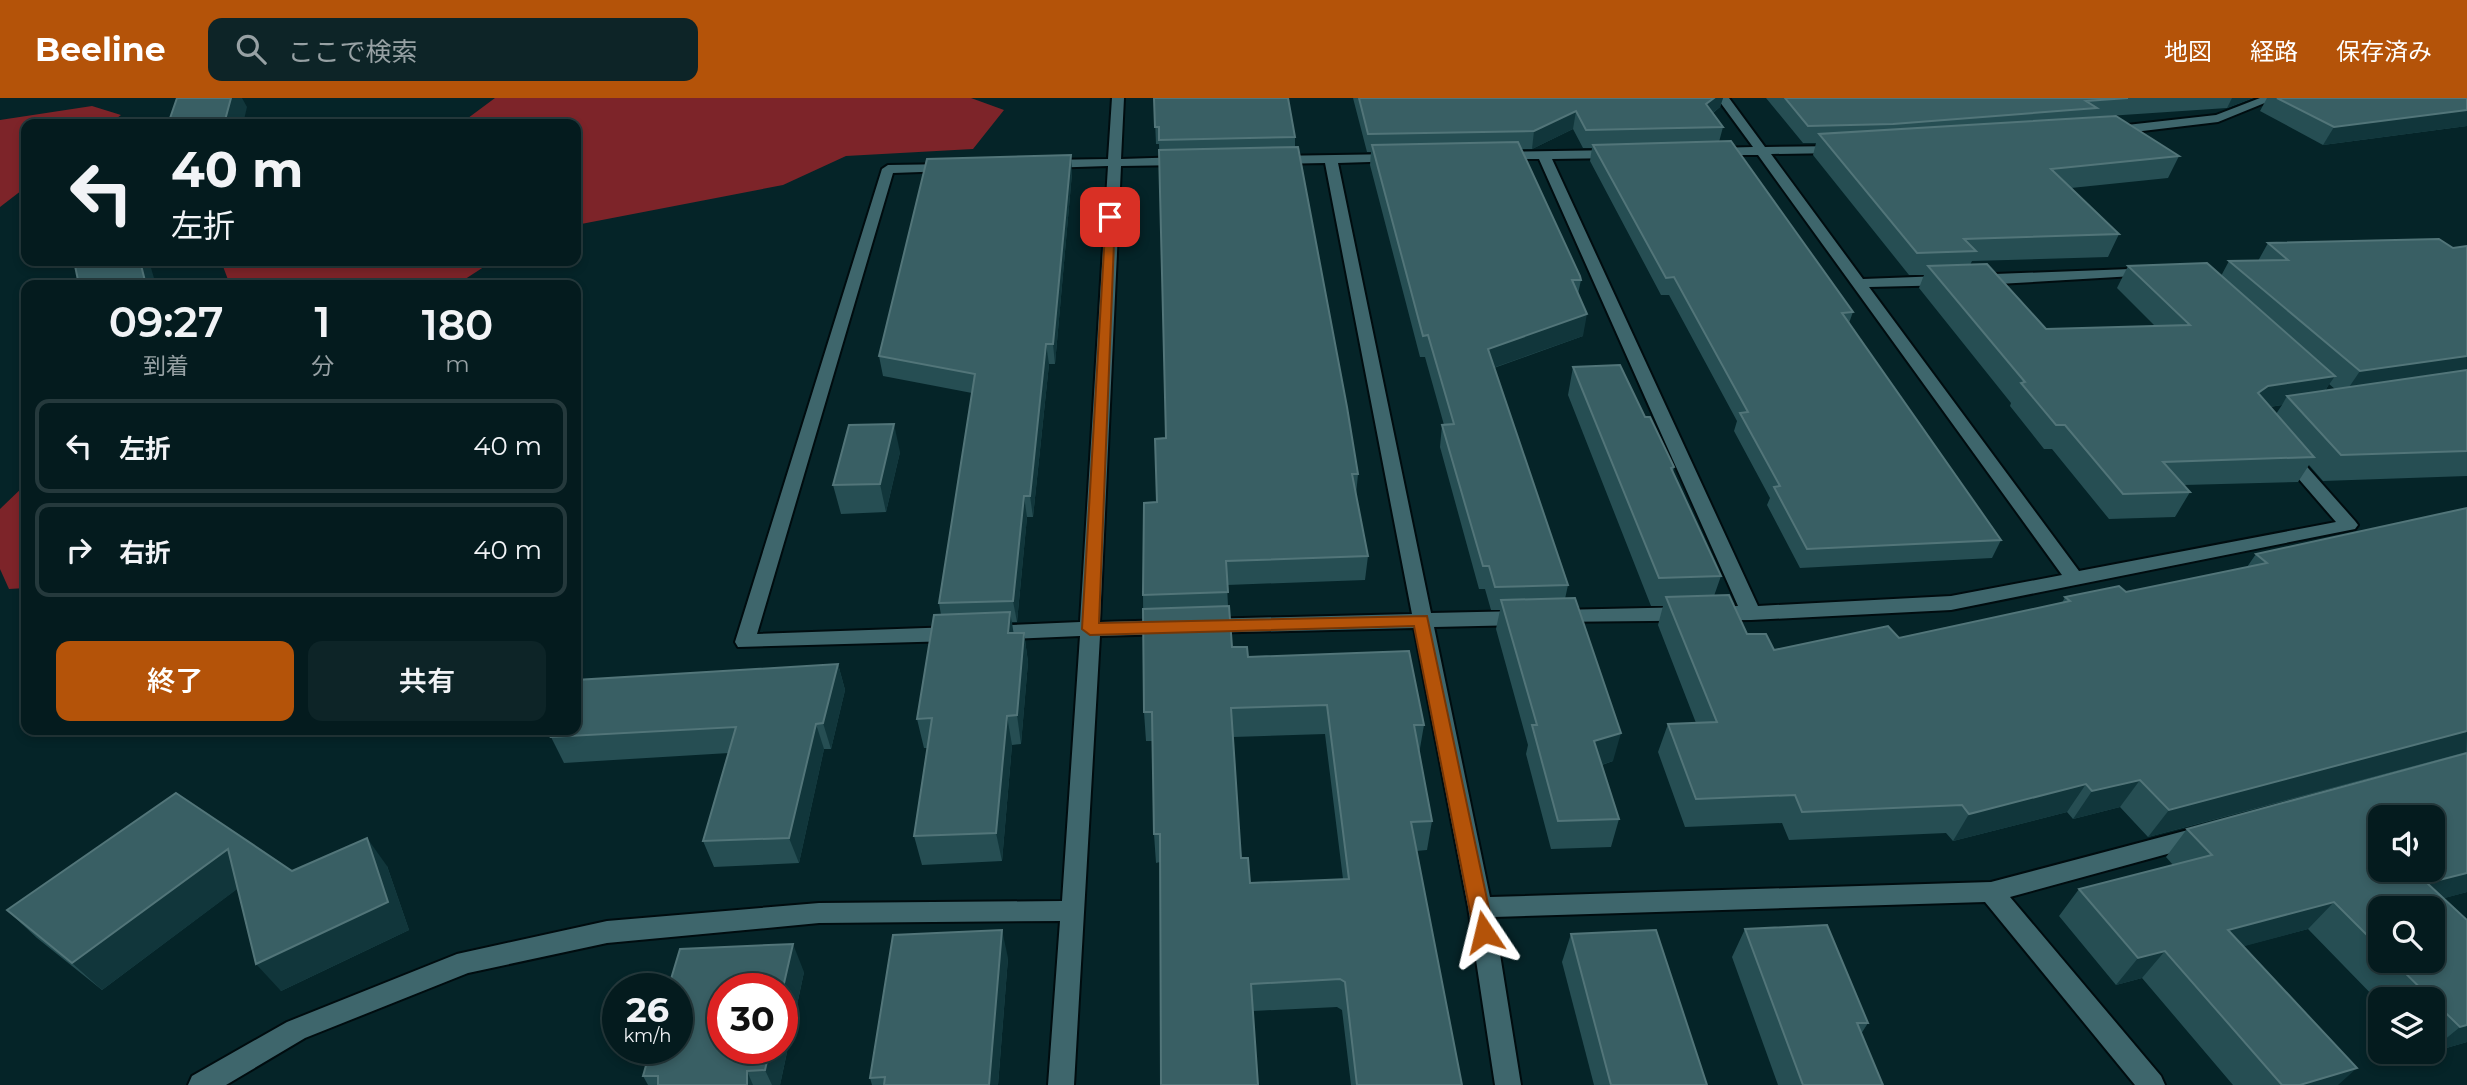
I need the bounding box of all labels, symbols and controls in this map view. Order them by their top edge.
search box [208,18,698,81]
text: Beeline [35,29,166,69]
icon: search [232,30,270,68]
text: ここで検索 [288,36,418,68]
text: 地図 [2164,37,2212,66]
text: 経路 [2250,37,2298,66]
text: 保存済み [2336,37,2432,66]
text: 40 m [171,140,303,199]
icon: left [56,147,147,238]
pin [1080,187,1140,247]
icon: arrive [1091,198,1129,236]
text: 左折 [171,206,235,245]
text: 09:27 [109,296,223,348]
text: 1 [315,296,331,348]
text: 180 [422,299,493,351]
text: m [445,350,470,378]
text: 到着 [143,352,189,380]
text: 分 [311,352,334,380]
icon: left [60,427,98,465]
text: 40 m [473,430,542,462]
text: 左折 [119,433,171,465]
icon: right [60,531,98,569]
text: 40 m [473,534,542,566]
text: 右折 [119,537,171,569]
button: 終了 [56,641,294,721]
button: 共有 [308,641,546,721]
map controls [2368,805,2445,1064]
button: sound [2368,805,2445,882]
position arrow [1447,895,1521,969]
button: search [2368,896,2445,973]
speed limit sign: 30 [707,973,798,1064]
button: layers [2368,987,2445,1064]
text: 26 [626,988,669,1031]
text: km/h [623,1025,672,1047]

